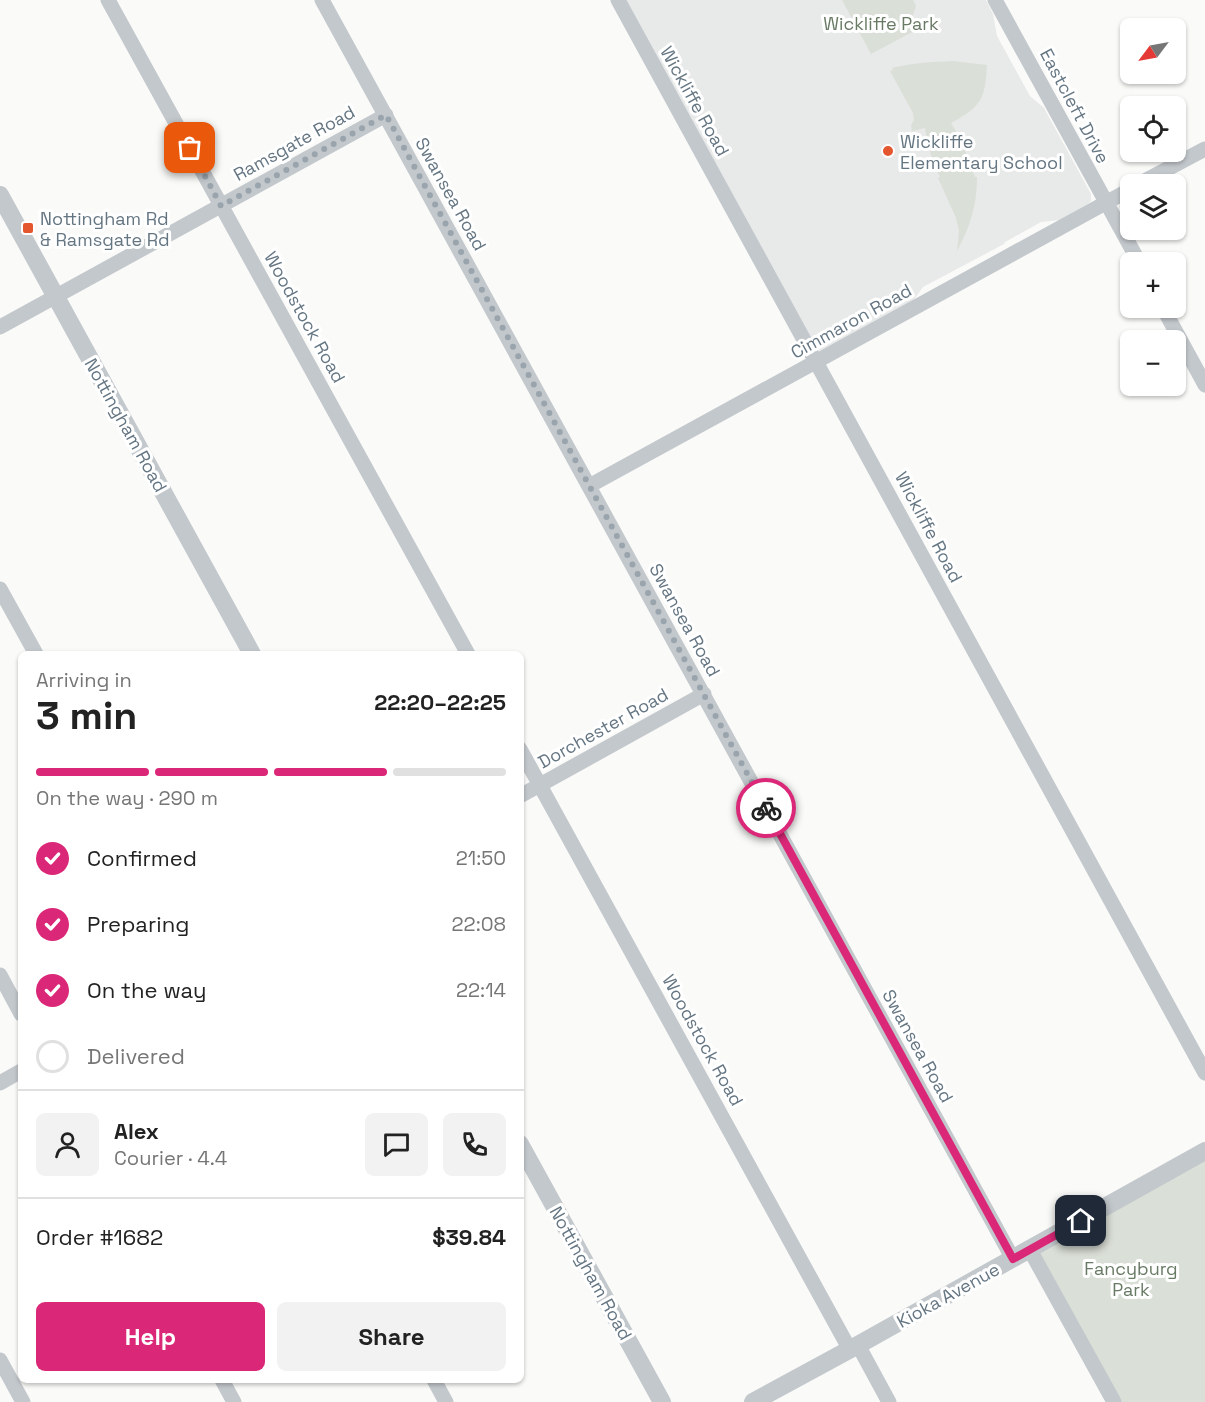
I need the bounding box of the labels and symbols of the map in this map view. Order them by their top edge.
park label: Wickliffe Park [823,12,939,35]
north arrow [1120,18,1186,84]
street label: Wickliffe Road [655,42,735,160]
street label: Eastcleft Drive [1035,45,1115,167]
street label: Ramsgate Road [229,100,359,186]
pin [164,122,215,173]
place label: Wickliffe Elementary School [900,130,1063,174]
street label: Swansea Road [410,133,492,255]
marker: Wickliffe Elementary School [881,144,895,158]
place label: Nottingham Rd & Ramsgate Rd [40,207,170,251]
marker: Nottingham Rd & Ramsgate Rd [21,221,35,235]
street label: Woodstock Road [259,247,351,387]
street label: Cimmaron Road [787,278,915,364]
street label: Nottingham Road [80,354,172,496]
street label: Wickliffe Road [890,468,968,586]
street label: Swansea Road [644,559,726,681]
street label: Dorchester Road [534,683,672,773]
courier [736,778,796,838]
street label: Woodstock Road [657,970,749,1110]
street label: Swansea Road [877,985,959,1107]
pin [1055,1195,1106,1246]
street label: Nottingham Road [545,1202,637,1344]
street label: Kioka Avenue [892,1257,1004,1333]
park label: Fancyburg Park [1084,1257,1178,1301]

